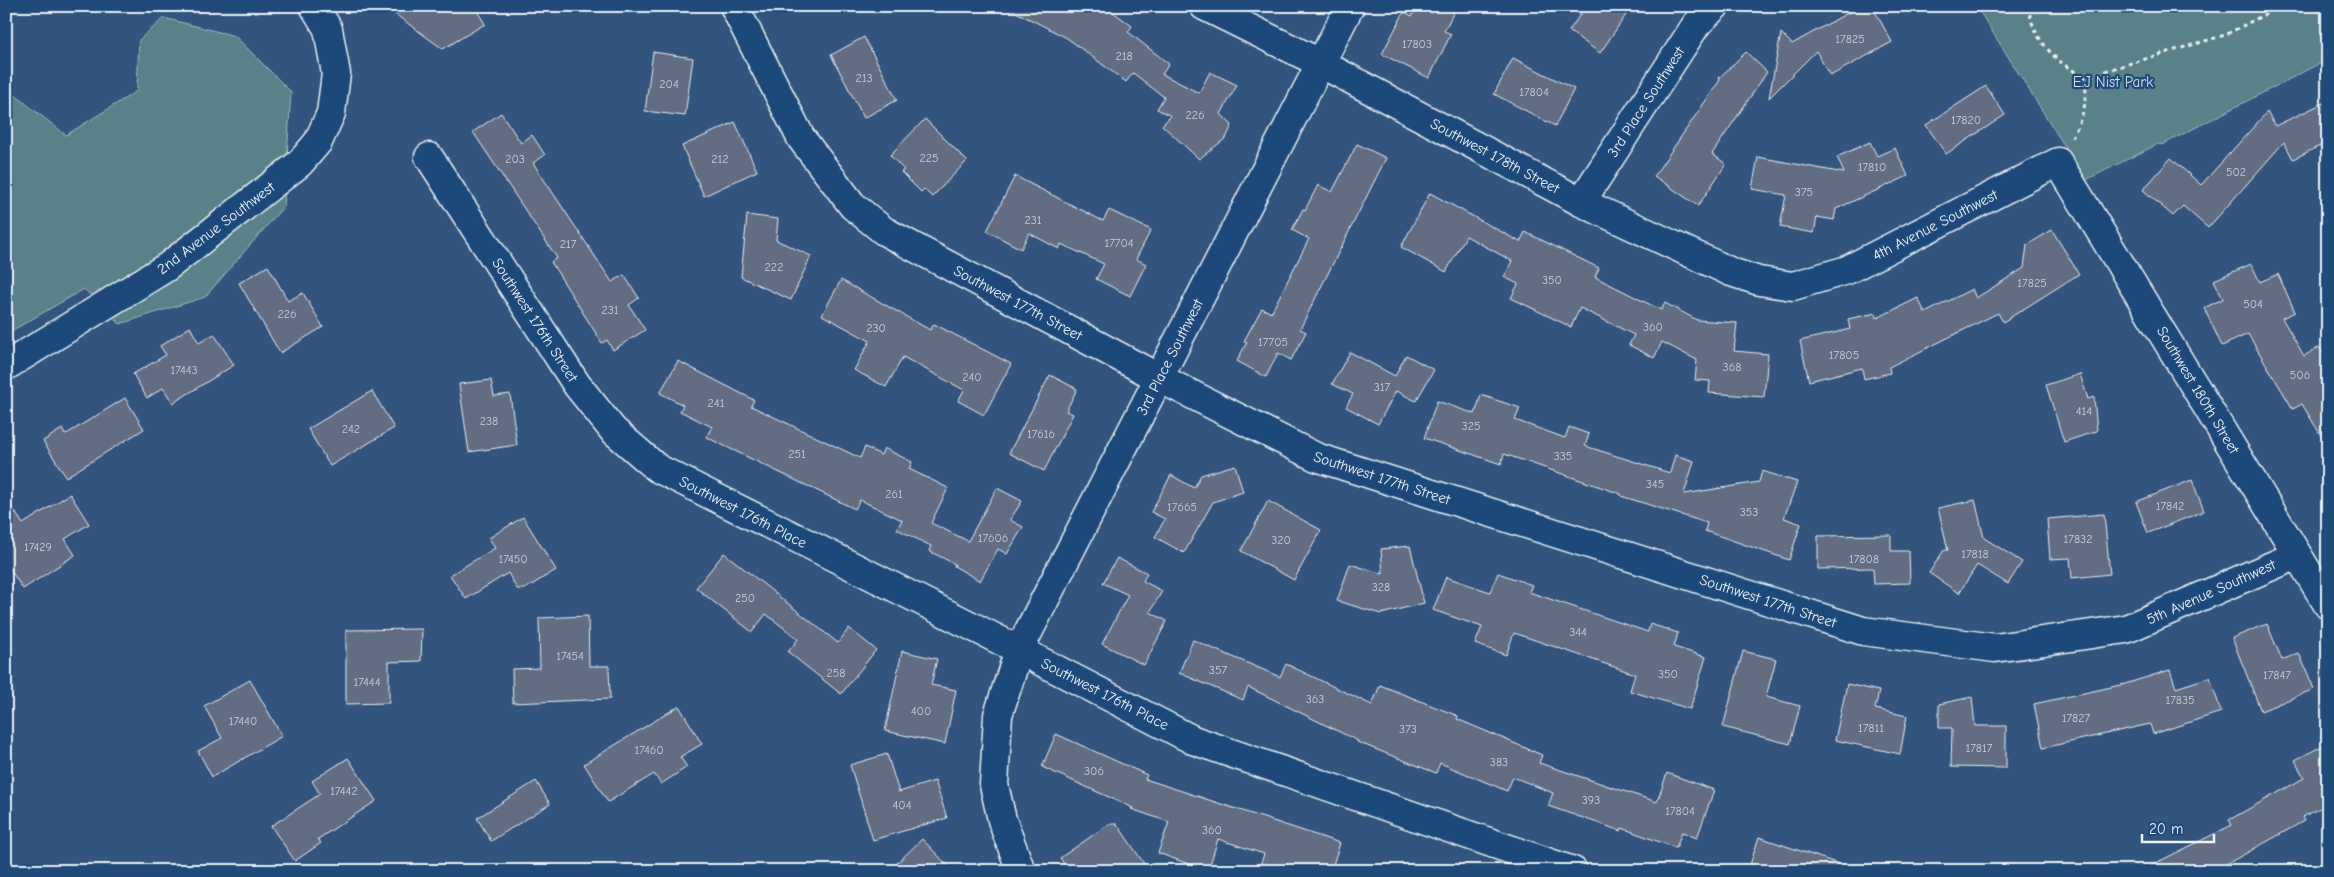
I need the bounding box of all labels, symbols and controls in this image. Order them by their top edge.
house number: 17825 [1835,32,1865,46]
house number: 17803 [1402,37,1432,51]
street label: 3rd Place Southwest [1604,43,1689,161]
house number: 218 [1115,49,1133,63]
house number: 213 [855,71,873,85]
park label: E.J Nist Park [2073,73,2154,91]
house number: 204 [659,77,679,91]
house number: 17804 [1519,85,1549,99]
house number: 226 [1185,108,1205,122]
house number: 17820 [1951,113,1981,127]
street label: Southwest 178th Street [1427,114,1563,198]
house number: 225 [919,151,939,165]
house number: 203 [505,152,525,166]
house number: 212 [711,152,729,166]
house number: 17810 [1858,160,1886,174]
house number: 502 [2226,165,2246,179]
street label: 2nd Avenue Southwest [154,177,279,278]
house number: 375 [1795,185,1813,199]
street label: 4th Avenue Southwest [1869,185,2001,264]
house number: 231 [1024,213,1042,227]
house number: 17704 [1104,236,1134,250]
house number: 217 [560,237,577,251]
street label: Southwest 176th Street [488,255,582,386]
house number: 222 [765,260,783,274]
street label: Southwest 177th Street [951,261,1086,345]
house number: 350 [1542,273,1562,287]
house number: 17825 [2017,276,2047,290]
street label: 3rd Place Southwest [1133,295,1207,418]
house number: 504 [2243,297,2263,311]
house number: 231 [601,303,619,317]
house number: 226 [277,307,297,321]
house number: 360 [1643,320,1663,334]
house number: 230 [866,321,886,335]
street label: Southwest 180th Street [2153,323,2244,458]
house number: 17705 [1258,335,1288,349]
house number: 17805 [1829,348,1859,362]
house number: 368 [1723,360,1741,374]
house number: 17443 [170,363,198,377]
house number: 506 [2290,368,2310,382]
house number: 240 [962,370,982,384]
house number: 317 [1374,380,1391,394]
house number: 241 [708,396,725,410]
house number: 414 [2076,404,2092,418]
house number: 238 [480,414,498,428]
house number: 325 [1462,419,1480,433]
house number: 242 [342,422,360,436]
house number: 17616 [1027,427,1055,441]
house number: 251 [788,447,806,461]
street label: Southwest 177th Street [1311,447,1453,509]
house number: 335 [1554,449,1572,463]
street label: Southwest 176th Place [676,472,810,552]
house number: 345 [1646,477,1664,491]
house number: 261 [885,487,903,501]
house number: 17842 [2156,499,2184,513]
house number: 17665 [1167,500,1197,514]
house number: 353 [1740,505,1758,519]
house number: 17606 [978,531,1008,545]
house number: 17832 [2064,532,2092,546]
house number: 320 [1271,533,1291,547]
house number: 17429 [24,540,52,554]
house number: 17818 [1961,547,1989,561]
house number: 17450 [498,552,528,566]
house number: 17808 [1849,552,1879,566]
street label: 5th Avenue Southwest [2144,555,2279,629]
street label: Southwest 177th Street [1697,570,1839,632]
house number: 328 [1372,580,1390,594]
house number: 250 [735,591,755,605]
house number: 344 [1569,625,1587,639]
house number: 17454 [556,649,584,663]
street label: Southwest 176th Place [1038,654,1172,734]
house number: 357 [1209,663,1227,677]
house number: 258 [827,666,845,680]
house number: 350 [1658,667,1678,681]
house number: 17847 [2263,668,2291,682]
house number: 17444 [354,675,381,689]
house number: 363 [1306,692,1324,706]
house number: 17835 [2165,693,2195,707]
house number: 400 [911,704,931,718]
house number: 17827 [2062,711,2091,725]
house number: 17440 [229,714,257,728]
house number: 17811 [1858,721,1884,735]
house number: 373 [1399,722,1417,736]
house number: 17817 [1966,741,1993,755]
house number: 17460 [634,743,664,757]
house number: 383 [1490,755,1508,769]
house number: 306 [1084,764,1104,778]
house number: 17442 [330,784,358,798]
house number: 393 [1582,793,1600,807]
house number: 404 [893,798,912,812]
house number: 17804 [1665,804,1695,818]
scale bar [2142,812,2214,844]
text: 20 m [2149,820,2183,838]
house number: 360 [1202,823,1222,837]

